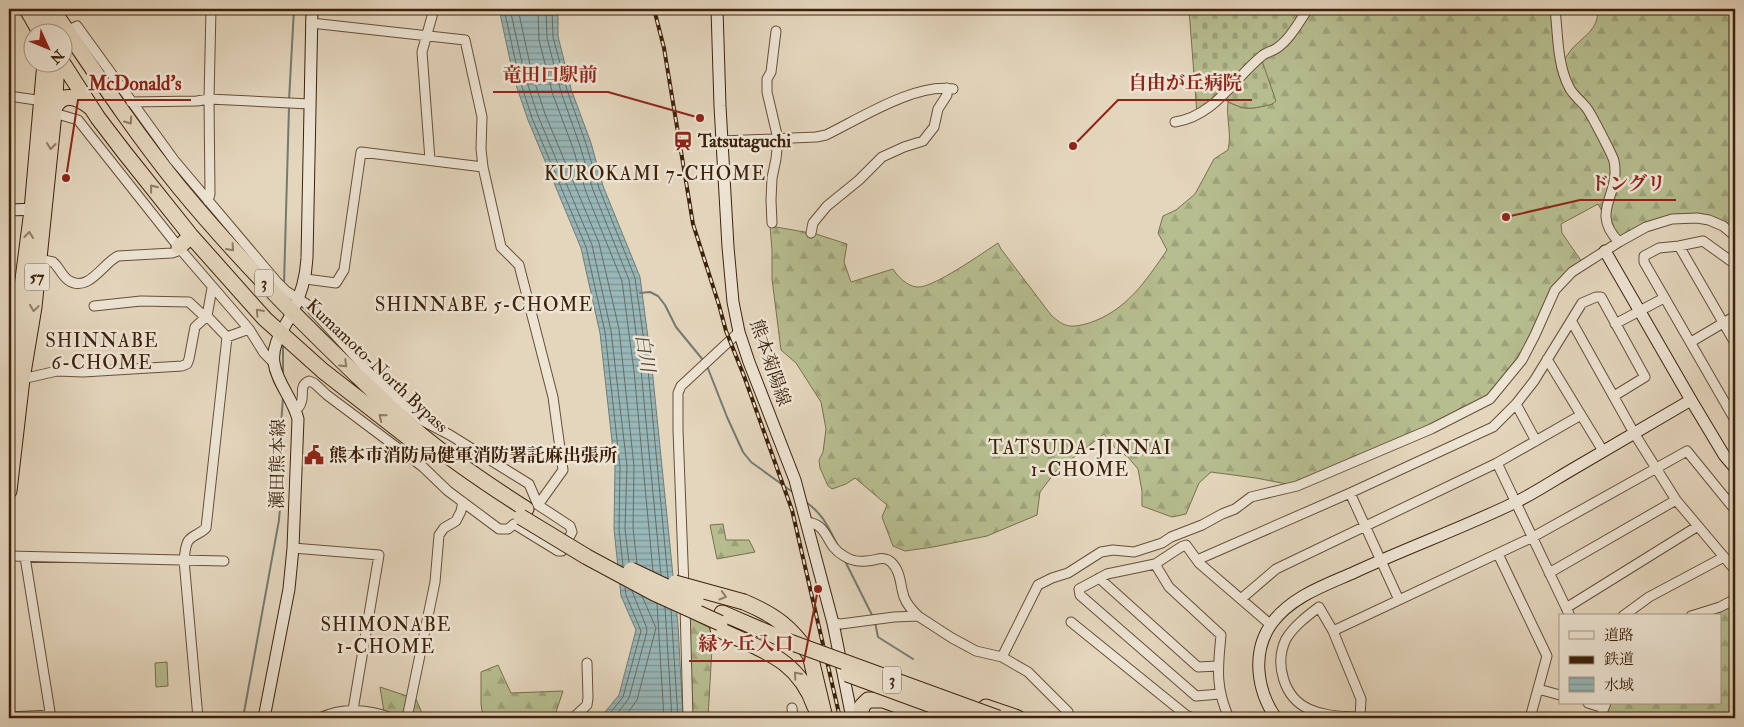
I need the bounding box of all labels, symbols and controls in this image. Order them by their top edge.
north arrow [22,22,72,72]
text: N [46,46,68,67]
callout: 竜田口駅前 [493,58,608,92]
text: 竜田口駅前 [502,63,598,87]
callout: McDonald's [78,66,191,100]
callout: 自由が丘病院 [1118,66,1252,100]
text: 自由が丘病院 [1128,71,1242,95]
text: McDonald's [87,72,182,96]
one-way arrow [123,115,132,125]
station icon: Tatsutaguchi [672,130,694,152]
place label: Tatsutaguchi [697,130,791,153]
one-way arrow [46,142,57,150]
district label: KUROKAMI 7-CHOME [544,162,766,186]
callout: ドングリ [1580,166,1676,200]
text: ドングリ [1590,172,1666,196]
one-way arrow [150,185,159,194]
one-way arrow [23,230,34,238]
one-way arrow [225,242,234,251]
road number: 57 [24,264,50,290]
road number: 3 [255,270,273,296]
district label: SHINNABE 5-CHOME [375,293,593,317]
street label: Kumamoto-North Bypass [301,294,453,438]
one-way arrow [29,304,40,312]
one-way arrow [256,308,265,317]
street label: 熊本菊陽線 [744,317,796,409]
district label: SHINNABE 6-CHOME [45,329,159,375]
water label: 白川 [630,332,660,376]
one-way arrow [339,358,348,367]
one-way arrow [379,413,388,422]
street label: 瀬田熊本線 [266,419,290,509]
district label: TATSUDA-JINNAI 1-CHOME [988,436,1172,482]
public building icon: 熊本市消防局健軍消防署託麻出張所 [303,444,325,466]
place label: 熊本市消防局健軍消防署託麻出張所 [329,444,617,467]
one-way arrow [719,590,728,601]
district label: SHIMONABE 1-CHOME [321,613,451,659]
legend [1559,614,1722,704]
text: 道路 [1604,626,1634,645]
callout: 緑ヶ丘入口 [689,627,804,661]
text: 緑ヶ丘入口 [698,632,794,656]
text: 鉄道 [1604,650,1634,669]
road number: 3 [883,666,901,694]
one-way arrow [795,672,803,681]
text: 水域 [1604,676,1634,695]

